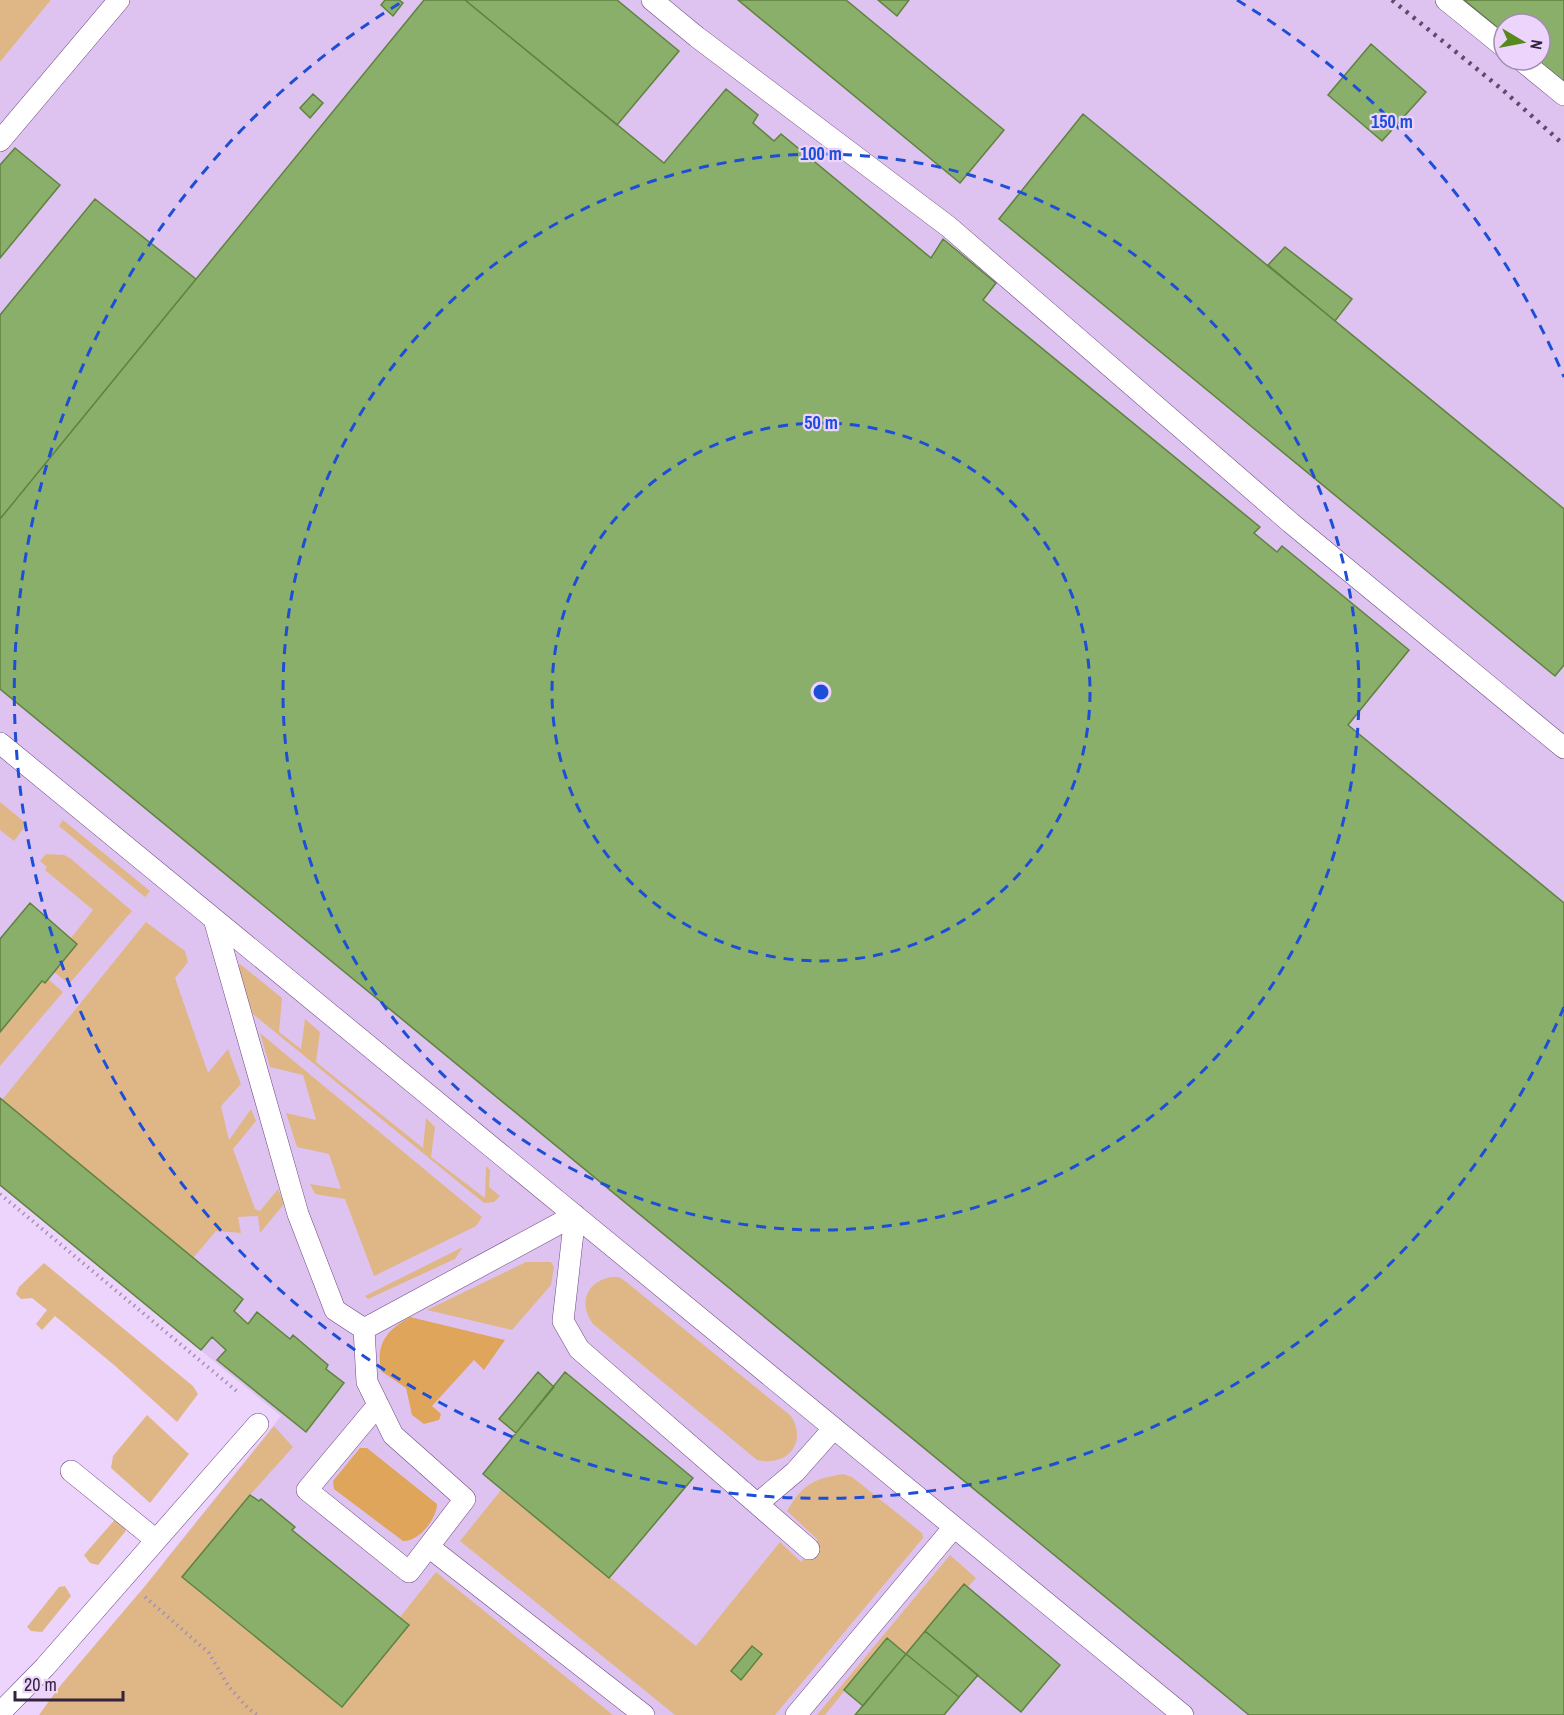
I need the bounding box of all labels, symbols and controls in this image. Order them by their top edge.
north arrow [1492,12,1552,72]
text: N [1525,38,1548,51]
text: 150 m [1371,109,1413,134]
text: 100 m [800,141,842,166]
text: 50 m [804,410,838,435]
centre of rings [811,682,831,702]
scale bar [15,1664,123,1702]
text: 20 m [24,1672,57,1697]

